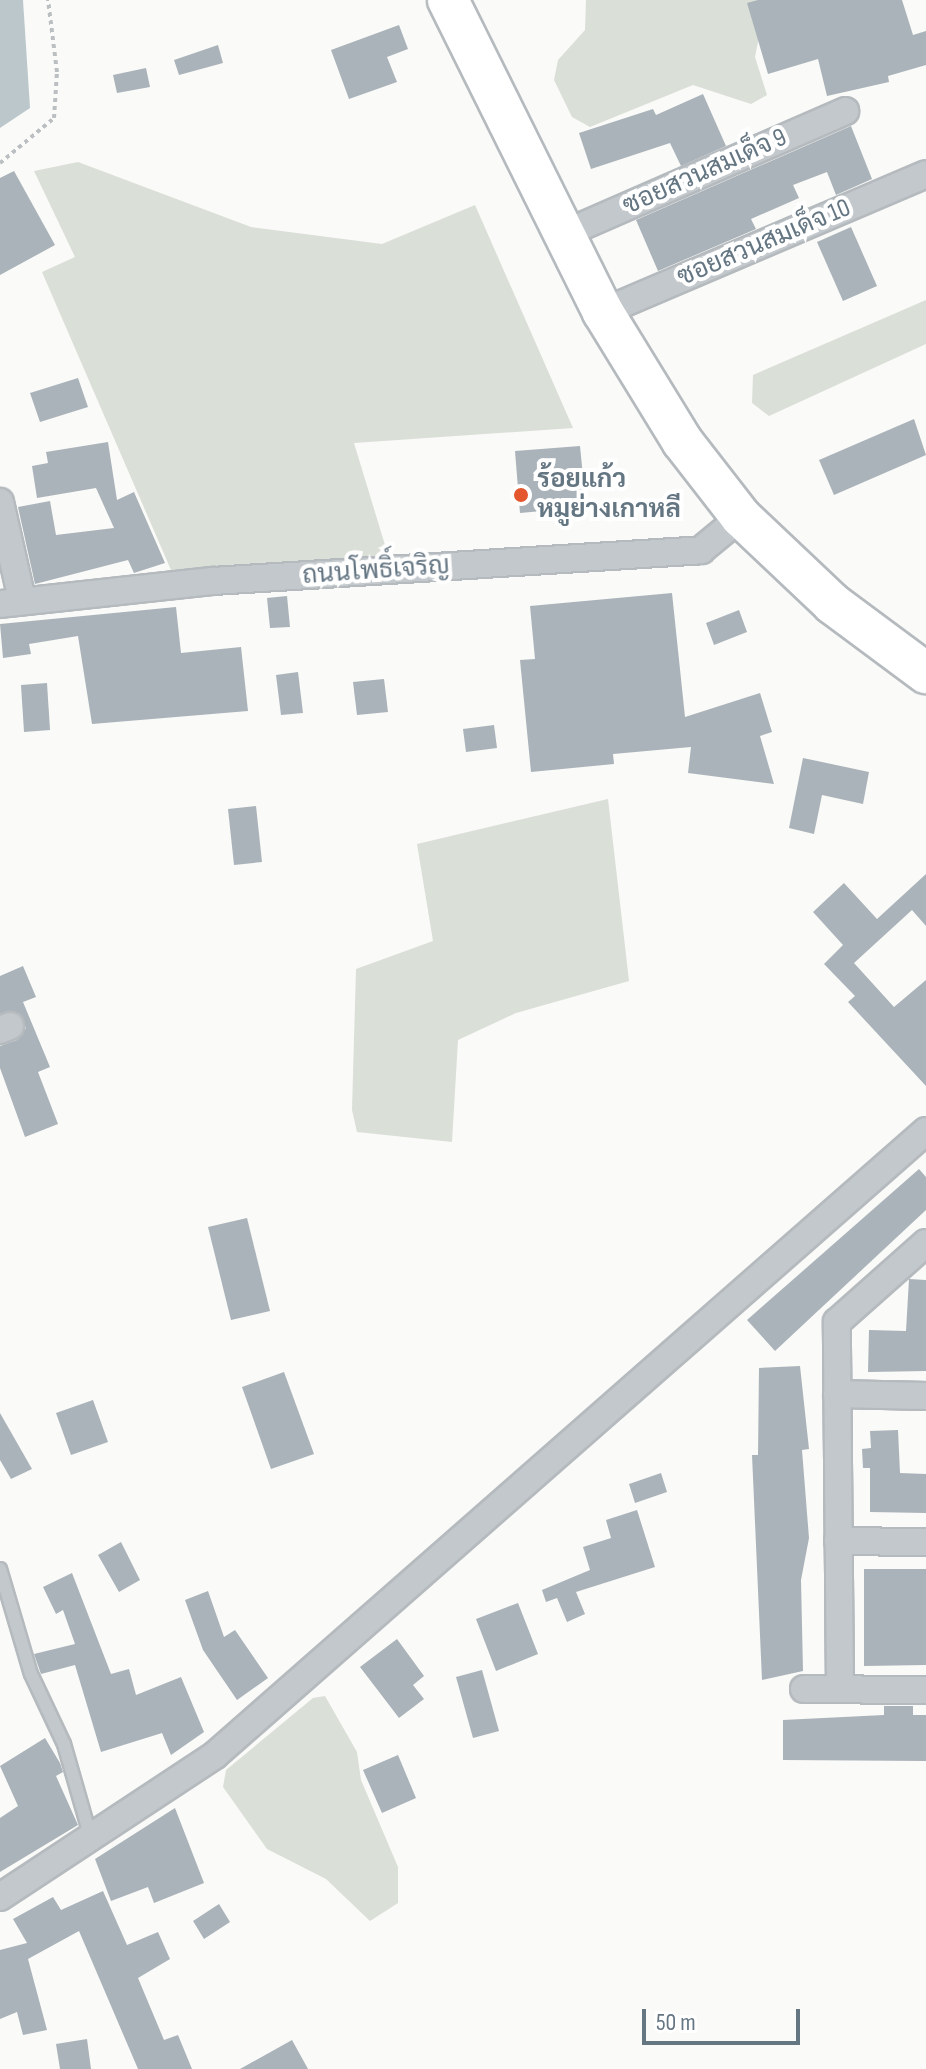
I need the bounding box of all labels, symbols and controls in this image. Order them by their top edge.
street label: ซอยสวนสมเด็จ 9 [618,122,792,222]
street label: ซอยสวนสมเด็จ 10 [673,193,855,293]
place label: ร้อยแก้ว หมูย่างเกาหลี [537,464,681,526]
marker: ร้อยแก้ว หมูย่างเกาหลี [512,486,530,504]
street label: ถนนโพธิ์เจริญ [301,550,451,592]
scale bar [646,1993,804,2043]
text: 50 m [656,2008,696,2037]

